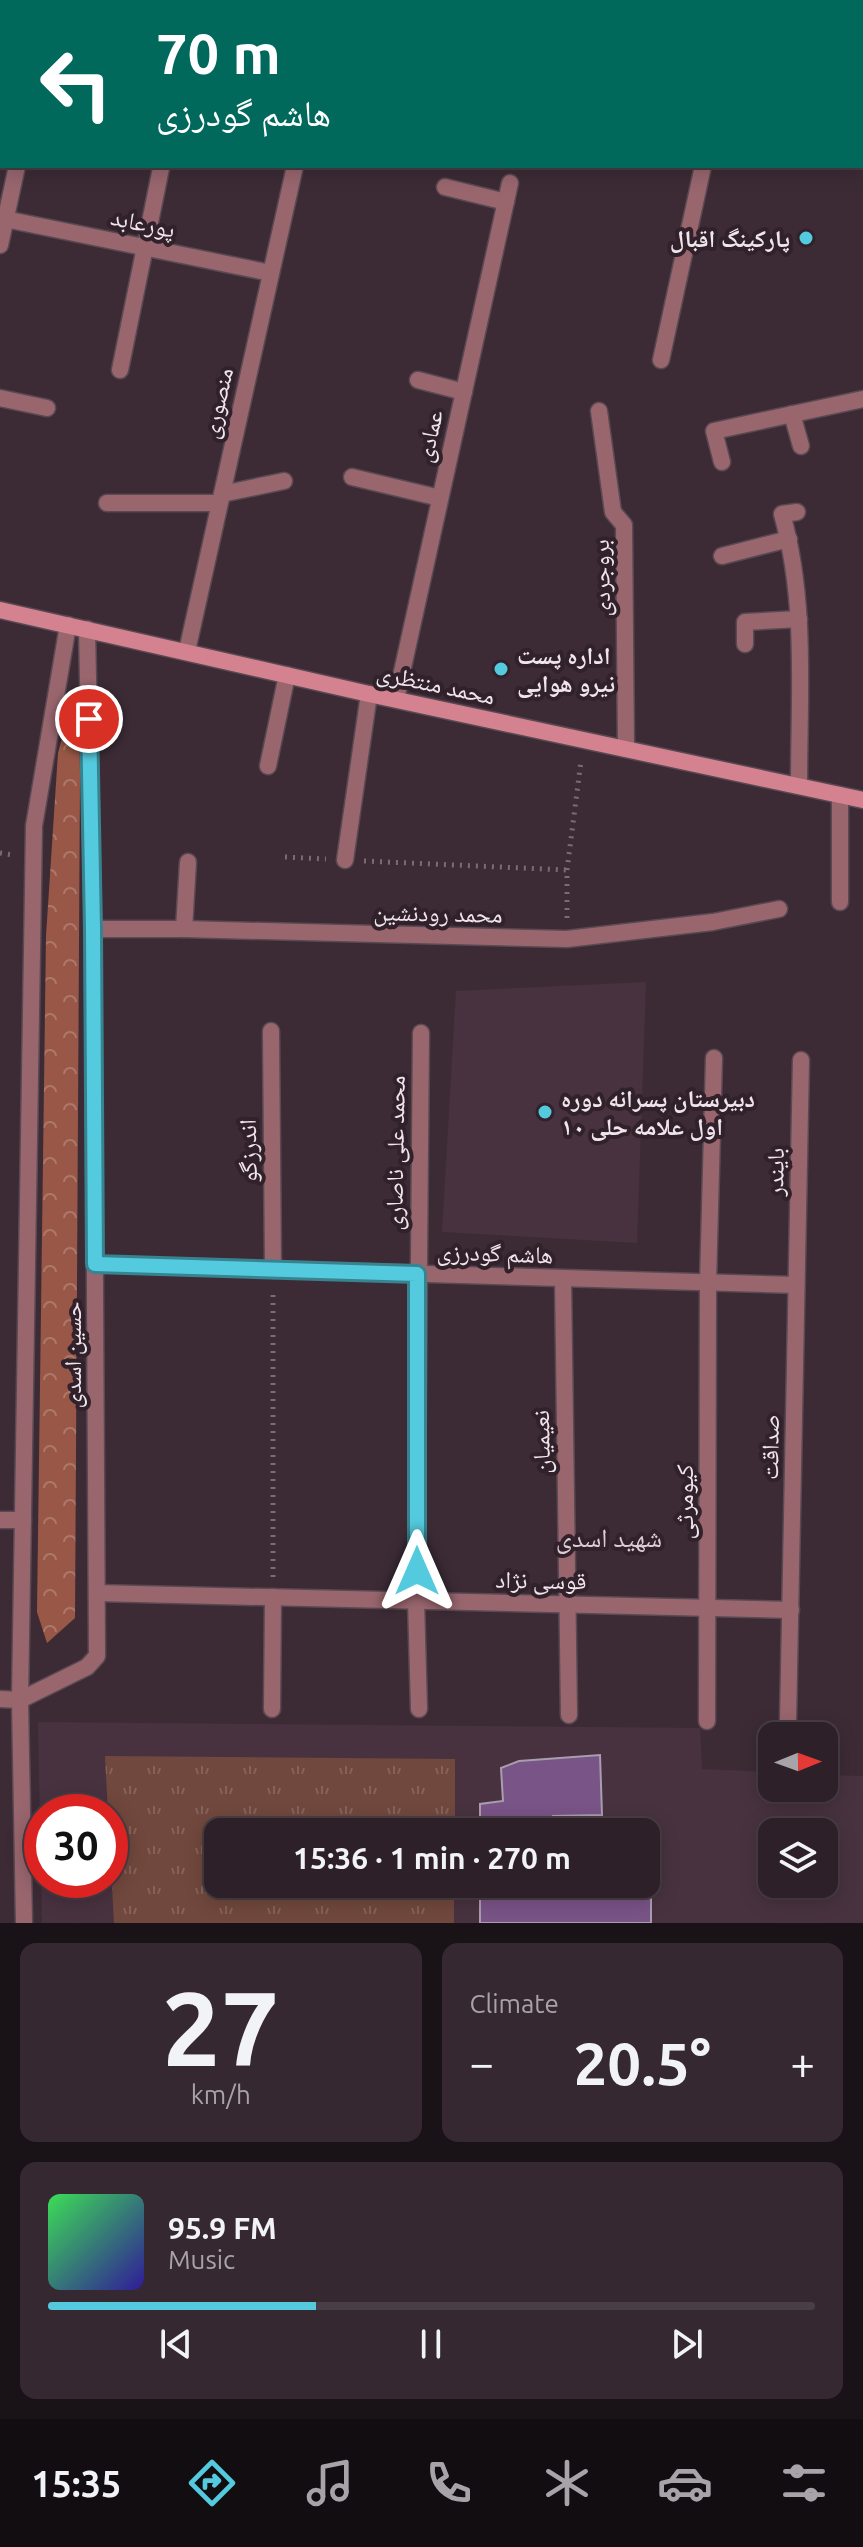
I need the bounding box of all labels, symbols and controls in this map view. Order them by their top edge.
text: 70 m [156,22,281,85]
icon: left [24,32,128,136]
text: هاشم گودرزی [156,92,331,133]
street label: پورعابد [108,203,178,244]
place label: پارکینگ اقبال [670,225,790,253]
marker: پارکینگ اقبال [797,229,815,247]
street label: منصوری [196,365,239,441]
street label: عمادی [410,407,449,465]
street label: بروجردی [587,539,616,617]
place label: اداره پست نیرو هوایی [517,642,615,698]
street label: محمد منتظری [374,658,497,711]
marker: اداره پست نیرو هوایی [492,660,510,678]
pin [55,685,123,753]
icon: arrive [67,697,111,741]
street label: محمد رودنشین [373,898,503,929]
street label: محمد علی ناصاری [380,1075,411,1231]
place label: دبیرستان پسرانه دوره اول علامه حلی ۱۰ [561,1085,755,1141]
marker: دبیرستان پسرانه دوره اول علامه حلی ۱۰ [536,1103,554,1121]
street label: اندرزگو [234,1119,262,1183]
street label: بایندر [761,1147,790,1198]
street label: هاشم گودرزی [436,1237,554,1272]
street label: حسین اسدی [59,1301,87,1409]
street label: نعیمیان [527,1410,556,1474]
street label: صداقت [756,1414,784,1480]
street label: کیومرثی [671,1464,699,1540]
district label: شهید اسدی [556,1523,662,1554]
position arrow [375,1529,459,1613]
street label: قوسی نژاد [495,1566,587,1595]
north arrow [758,1722,838,1802]
map controls [758,1722,838,1898]
speed limit sign: 30 [24,1794,128,1898]
button: layers [758,1818,838,1898]
text: 15:36 · 1 min · 270 m [293,1841,571,1875]
text: 27 [162,1969,279,2086]
text: Climate [470,1989,559,2018]
text: 20.5° [574,2029,711,2096]
text: − [470,2038,494,2087]
text: + [790,2038,815,2087]
text: km/h [191,2080,251,2109]
text: 95.9 FM [168,2211,277,2245]
text: Music [168,2245,235,2274]
icon: previous [154,2322,198,2366]
icon: pause [409,2322,453,2366]
icon: next [665,2322,709,2366]
icon: directions [184,2455,240,2511]
icon: music [302,2455,358,2511]
icon: phone [421,2455,477,2511]
icon: climate [539,2455,595,2511]
icon: car [657,2455,713,2511]
icon: filters [776,2455,832,2511]
text: 15:35 [31,2463,121,2504]

